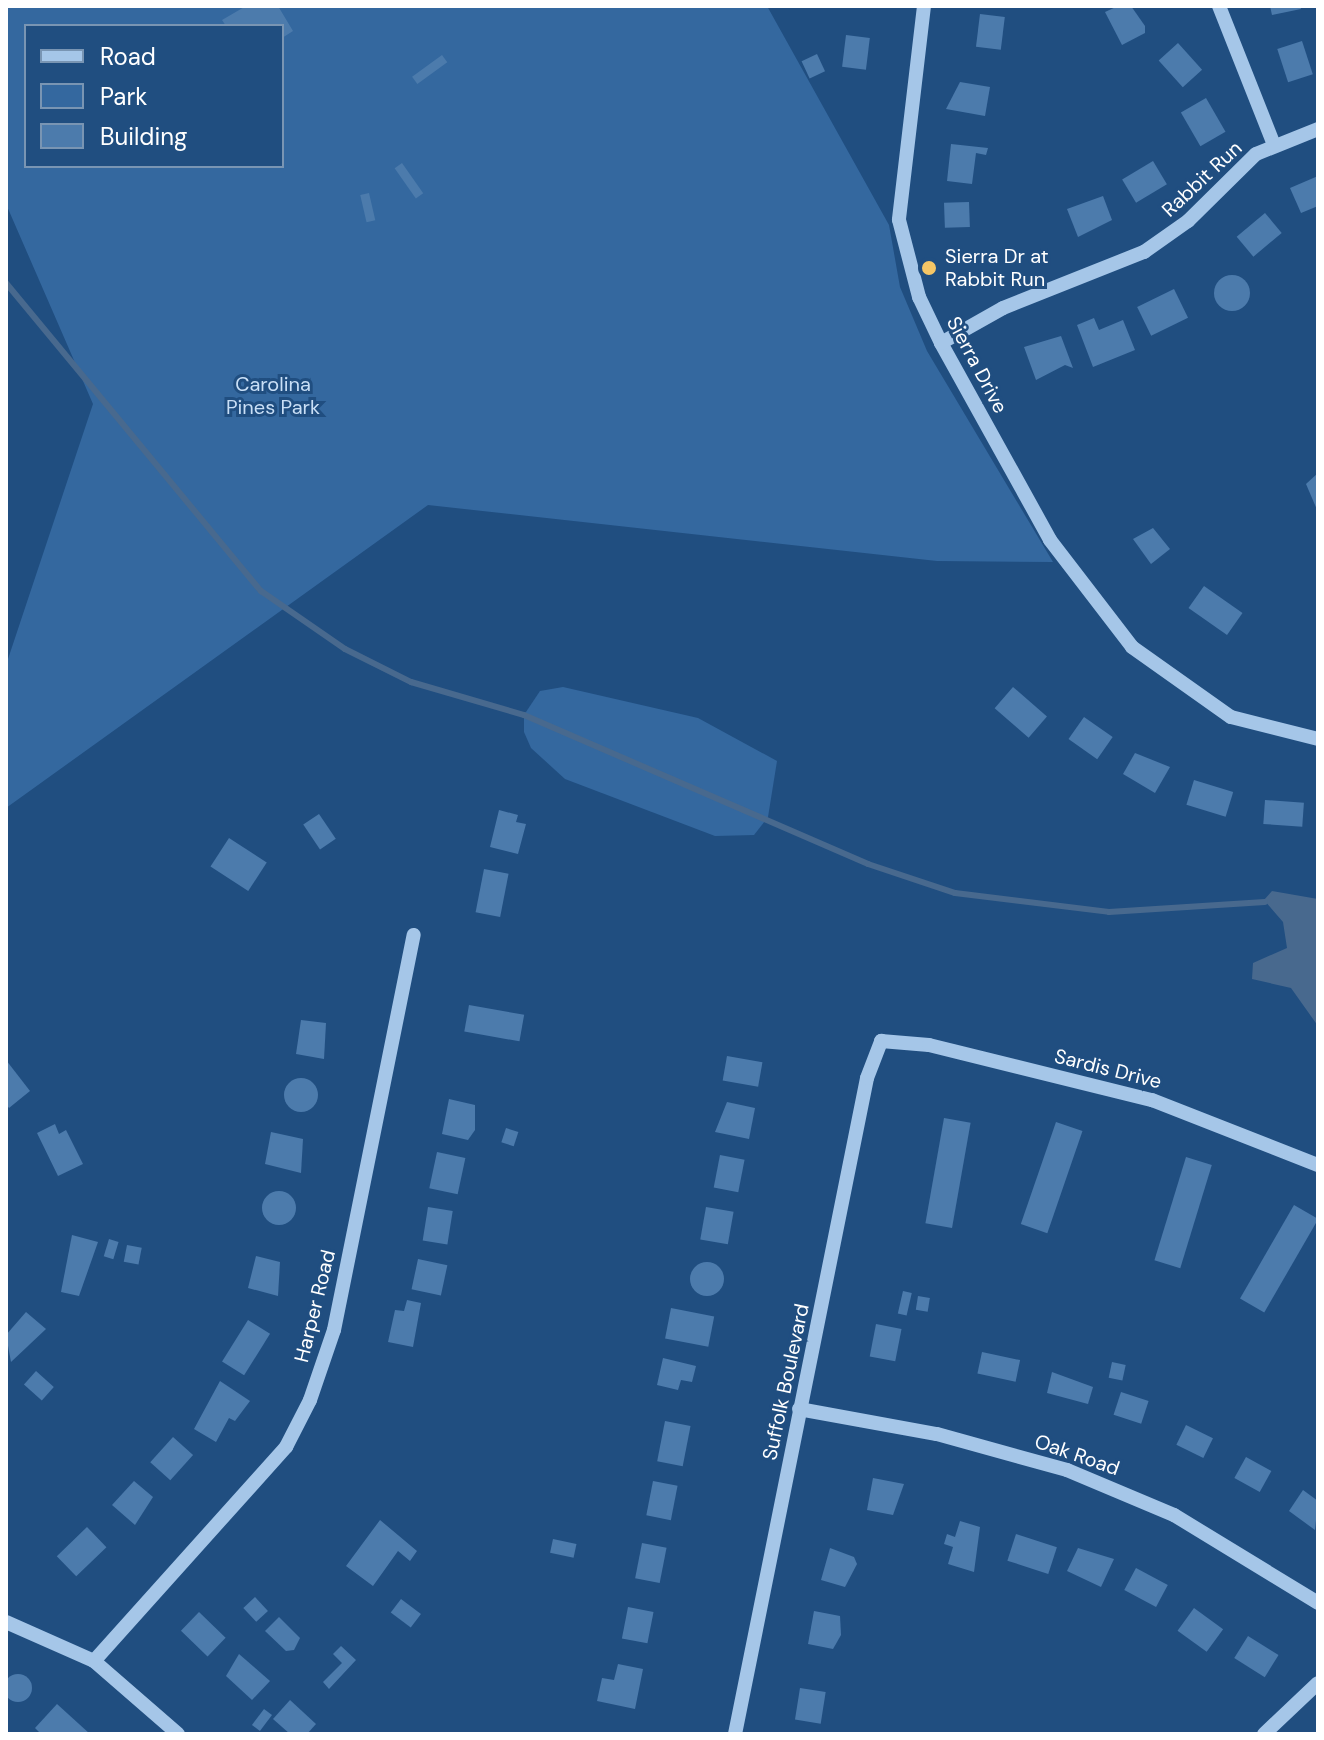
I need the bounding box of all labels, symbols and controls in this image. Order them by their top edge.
legend [24,24,284,168]
text: Road [100,41,156,72]
text: Park [100,81,147,112]
text: Building [100,121,187,152]
street label: Rabbit Run [1157,136,1247,222]
place label: Sierra Dr at Rabbit Run [945,244,1049,291]
marker: Sierra Dr at Rabbit Run [920,259,938,277]
street label: Sierra Drive [941,313,1013,417]
park label: Carolina Pines Park [226,373,320,420]
street label: Sardis Drive [1052,1044,1164,1094]
street label: Harper Road [289,1247,341,1365]
street label: Suffolk Boulevard [758,1302,814,1462]
street label: Oak Road [1031,1429,1123,1481]

